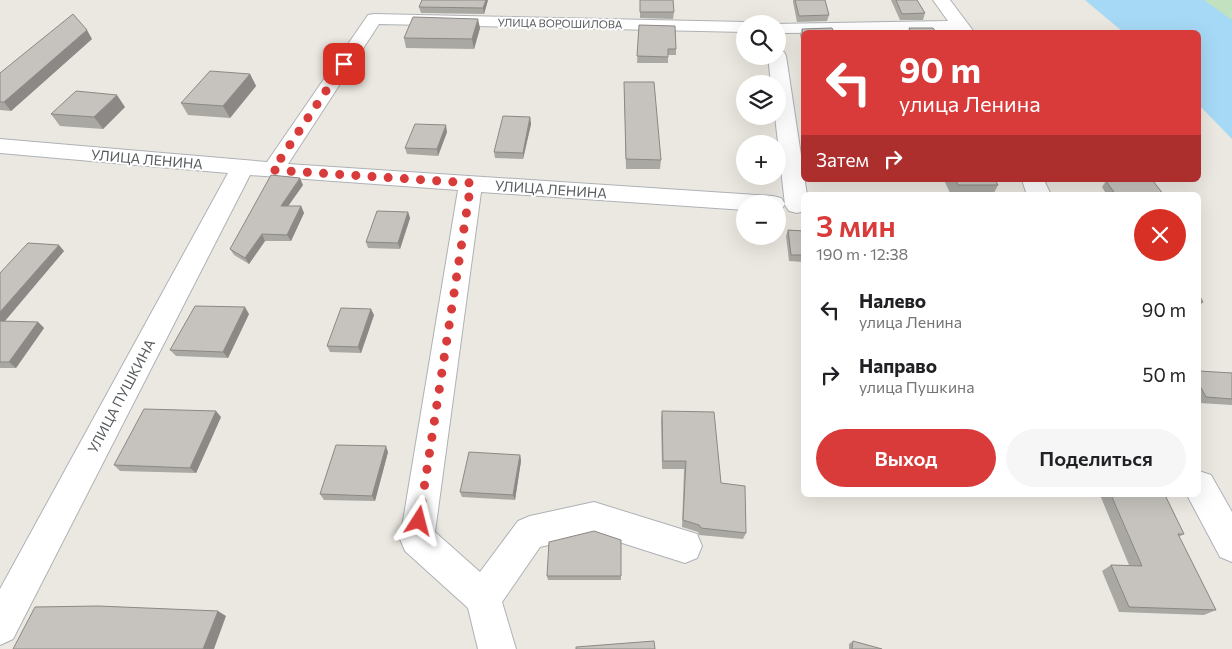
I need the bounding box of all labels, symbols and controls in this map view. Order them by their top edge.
street label: УЛИЦА ВОРОШИЛОВА [498,15,623,31]
map controls [736,15,786,245]
button: search [736,15,786,65]
pin [323,43,365,85]
text: 90 m [899,47,981,90]
icon: arrive [330,50,358,78]
icon: left [816,50,881,115]
button: layers [736,75,786,125]
text: улица Ленина [899,90,1041,117]
button: + [736,135,786,185]
icon: right [879,145,907,173]
street label: УЛИЦА ЛЕНИНА [90,146,204,172]
text: Затем [816,148,869,171]
street label: УЛИЦА ЛЕНИНА [494,177,608,201]
button: − [736,195,786,245]
text: 3 мин [816,206,896,243]
button: close [1134,209,1186,261]
text: 190 m · 12:38 [816,244,908,263]
text: Налево [859,289,926,312]
icon: left [816,296,844,324]
text: 90 m [1142,298,1186,321]
text: улица Ленина [859,312,962,331]
street label: УЛИЦА ПУШКИНА [84,336,158,456]
text: Направо [859,354,937,377]
icon: right [816,361,844,389]
text: 50 m [1142,363,1186,386]
text: улица Пушкина [859,377,974,396]
button: Выход [816,429,996,487]
button: Поделиться [1006,429,1186,487]
position arrow [392,494,444,546]

